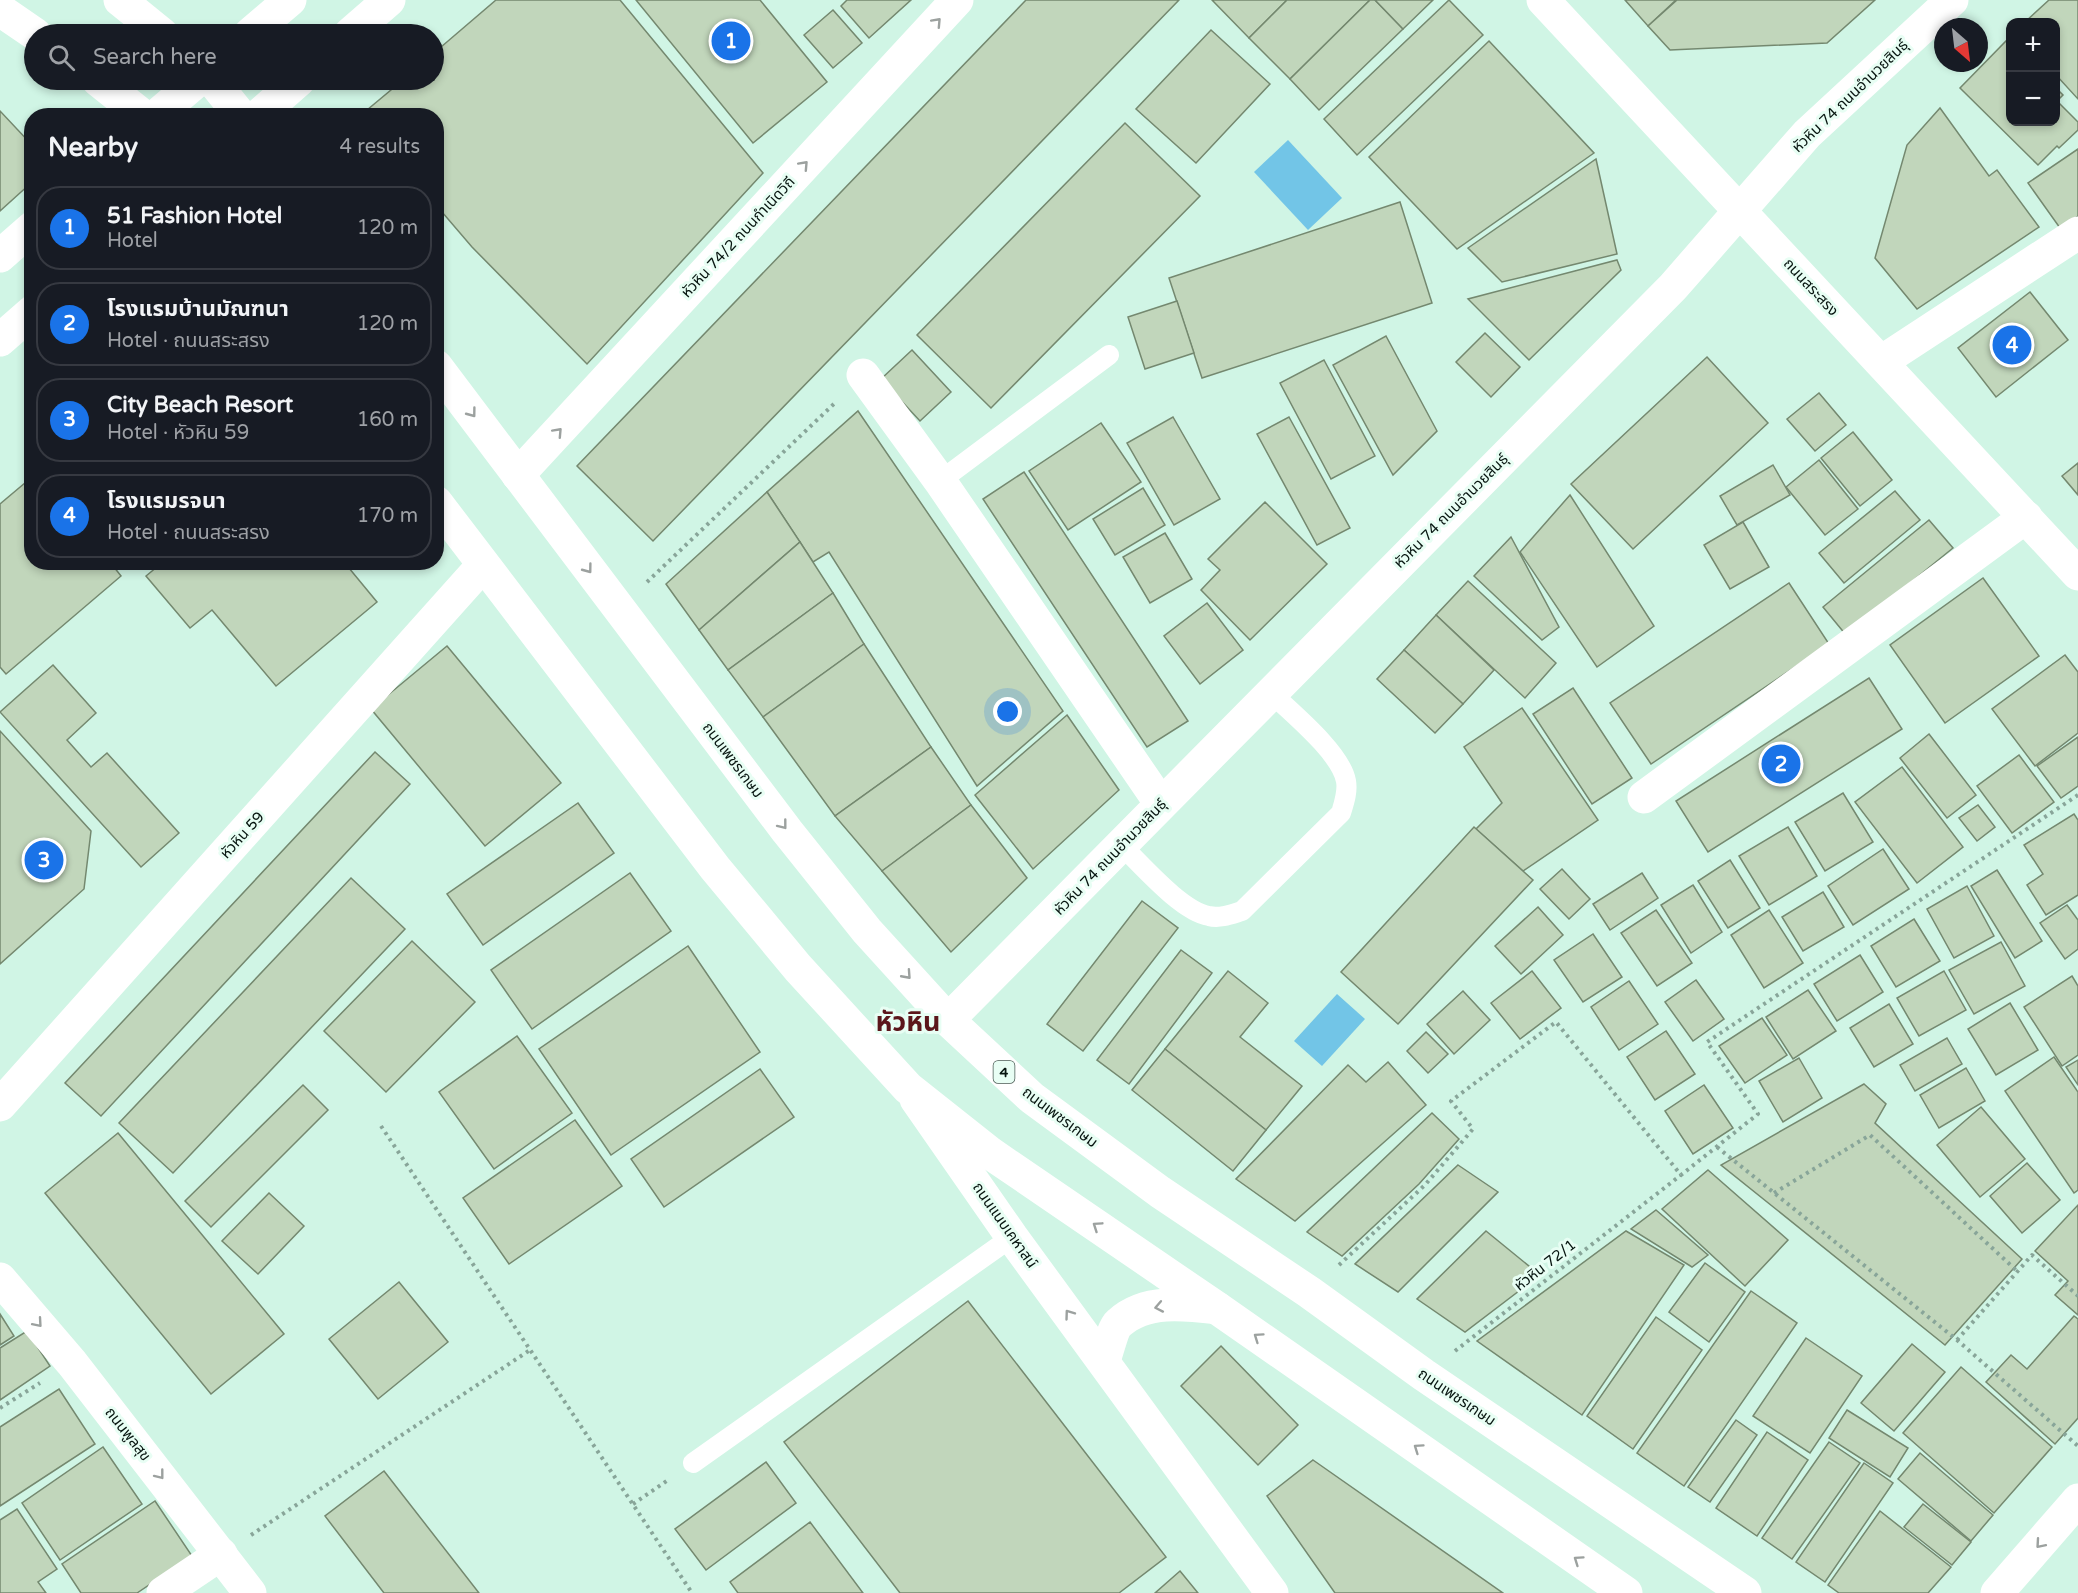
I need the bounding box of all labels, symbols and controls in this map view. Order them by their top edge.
pin: 1 [712,18,750,63]
one-way arrow [929,18,940,29]
north arrow [1934,18,1988,72]
map controls [2006,18,2060,126]
button: + [2006,18,2060,72]
search box [24,24,444,90]
street label: หัวหิน 74 ถนนอำนวยสินธุ์ [1788,36,1912,156]
icon: search [45,41,78,74]
text: Search here [93,44,217,70]
button: − [2006,72,2060,126]
text: Nearby [48,132,138,163]
text: 4 results [340,135,420,159]
one-way arrow [797,161,808,172]
street label: หัวหิน 74/2 ถนนกำเนิดวิถี [677,173,799,301]
text: 51 Fashion Hotel [107,203,282,229]
text: 1 [63,216,76,240]
text: 120 m [357,216,418,240]
text: Hotel [107,229,158,253]
street label: ถนนสระสรง [1780,254,1842,320]
text: โรงแรมบ้านมัณฑนา [107,296,289,322]
text: 2 [63,312,76,336]
text: 120 m [357,312,418,336]
pin: 4 [1992,322,2032,368]
text: Hotel · ถนนสระสรง [107,329,270,353]
text: City Beach Resort [107,392,293,418]
one-way arrow [464,407,475,418]
text: 3 [63,408,76,432]
text: 160 m [357,408,418,432]
text: Hotel · หัวหิน 59 [107,421,249,445]
one-way arrow [551,428,562,438]
street label: หัวหิน 74 ถนนอำนวยสินธุ์ [1390,450,1512,572]
text: โรงแรมรจนา [107,488,226,514]
text: 4 [63,504,76,528]
text: 170 m [357,504,418,528]
text: Hotel · ถนนสระสรง [107,521,270,545]
one-way arrow [581,563,592,574]
your location [993,697,1022,726]
street label: ถนนเพชรเกษม [699,719,767,801]
pin: 2 [1762,742,1800,786]
street label: หัวหิน 74 ถนนอำนวยสินธุ์ [1050,795,1170,919]
street label: หัวหิน 59 [216,808,268,862]
one-way arrow [775,818,786,829]
pin: 3 [24,838,63,882]
one-way arrow [900,968,911,979]
district label: หัวหิน [876,1006,940,1039]
road number: 4 [994,1061,1014,1083]
street label: ถนนเพชรเกษม [1019,1083,1101,1151]
street label: ถนนแนบเคหาสน์ [969,1179,1041,1271]
one-way arrow [1093,1222,1104,1233]
street label: หัวหิน 72/1 [1511,1235,1579,1295]
one-way arrow [1154,1300,1164,1313]
one-way arrow [1065,1310,1076,1321]
one-way arrow [31,1316,42,1327]
one-way arrow [1253,1333,1264,1344]
street label: ถนนเพชรเกษม [1415,1364,1499,1430]
street label: ถนนพูลสุข [101,1404,155,1464]
one-way arrow [1413,1444,1424,1455]
one-way arrow [153,1469,164,1480]
one-way arrow [2036,1537,2047,1548]
one-way arrow [1573,1556,1584,1567]

